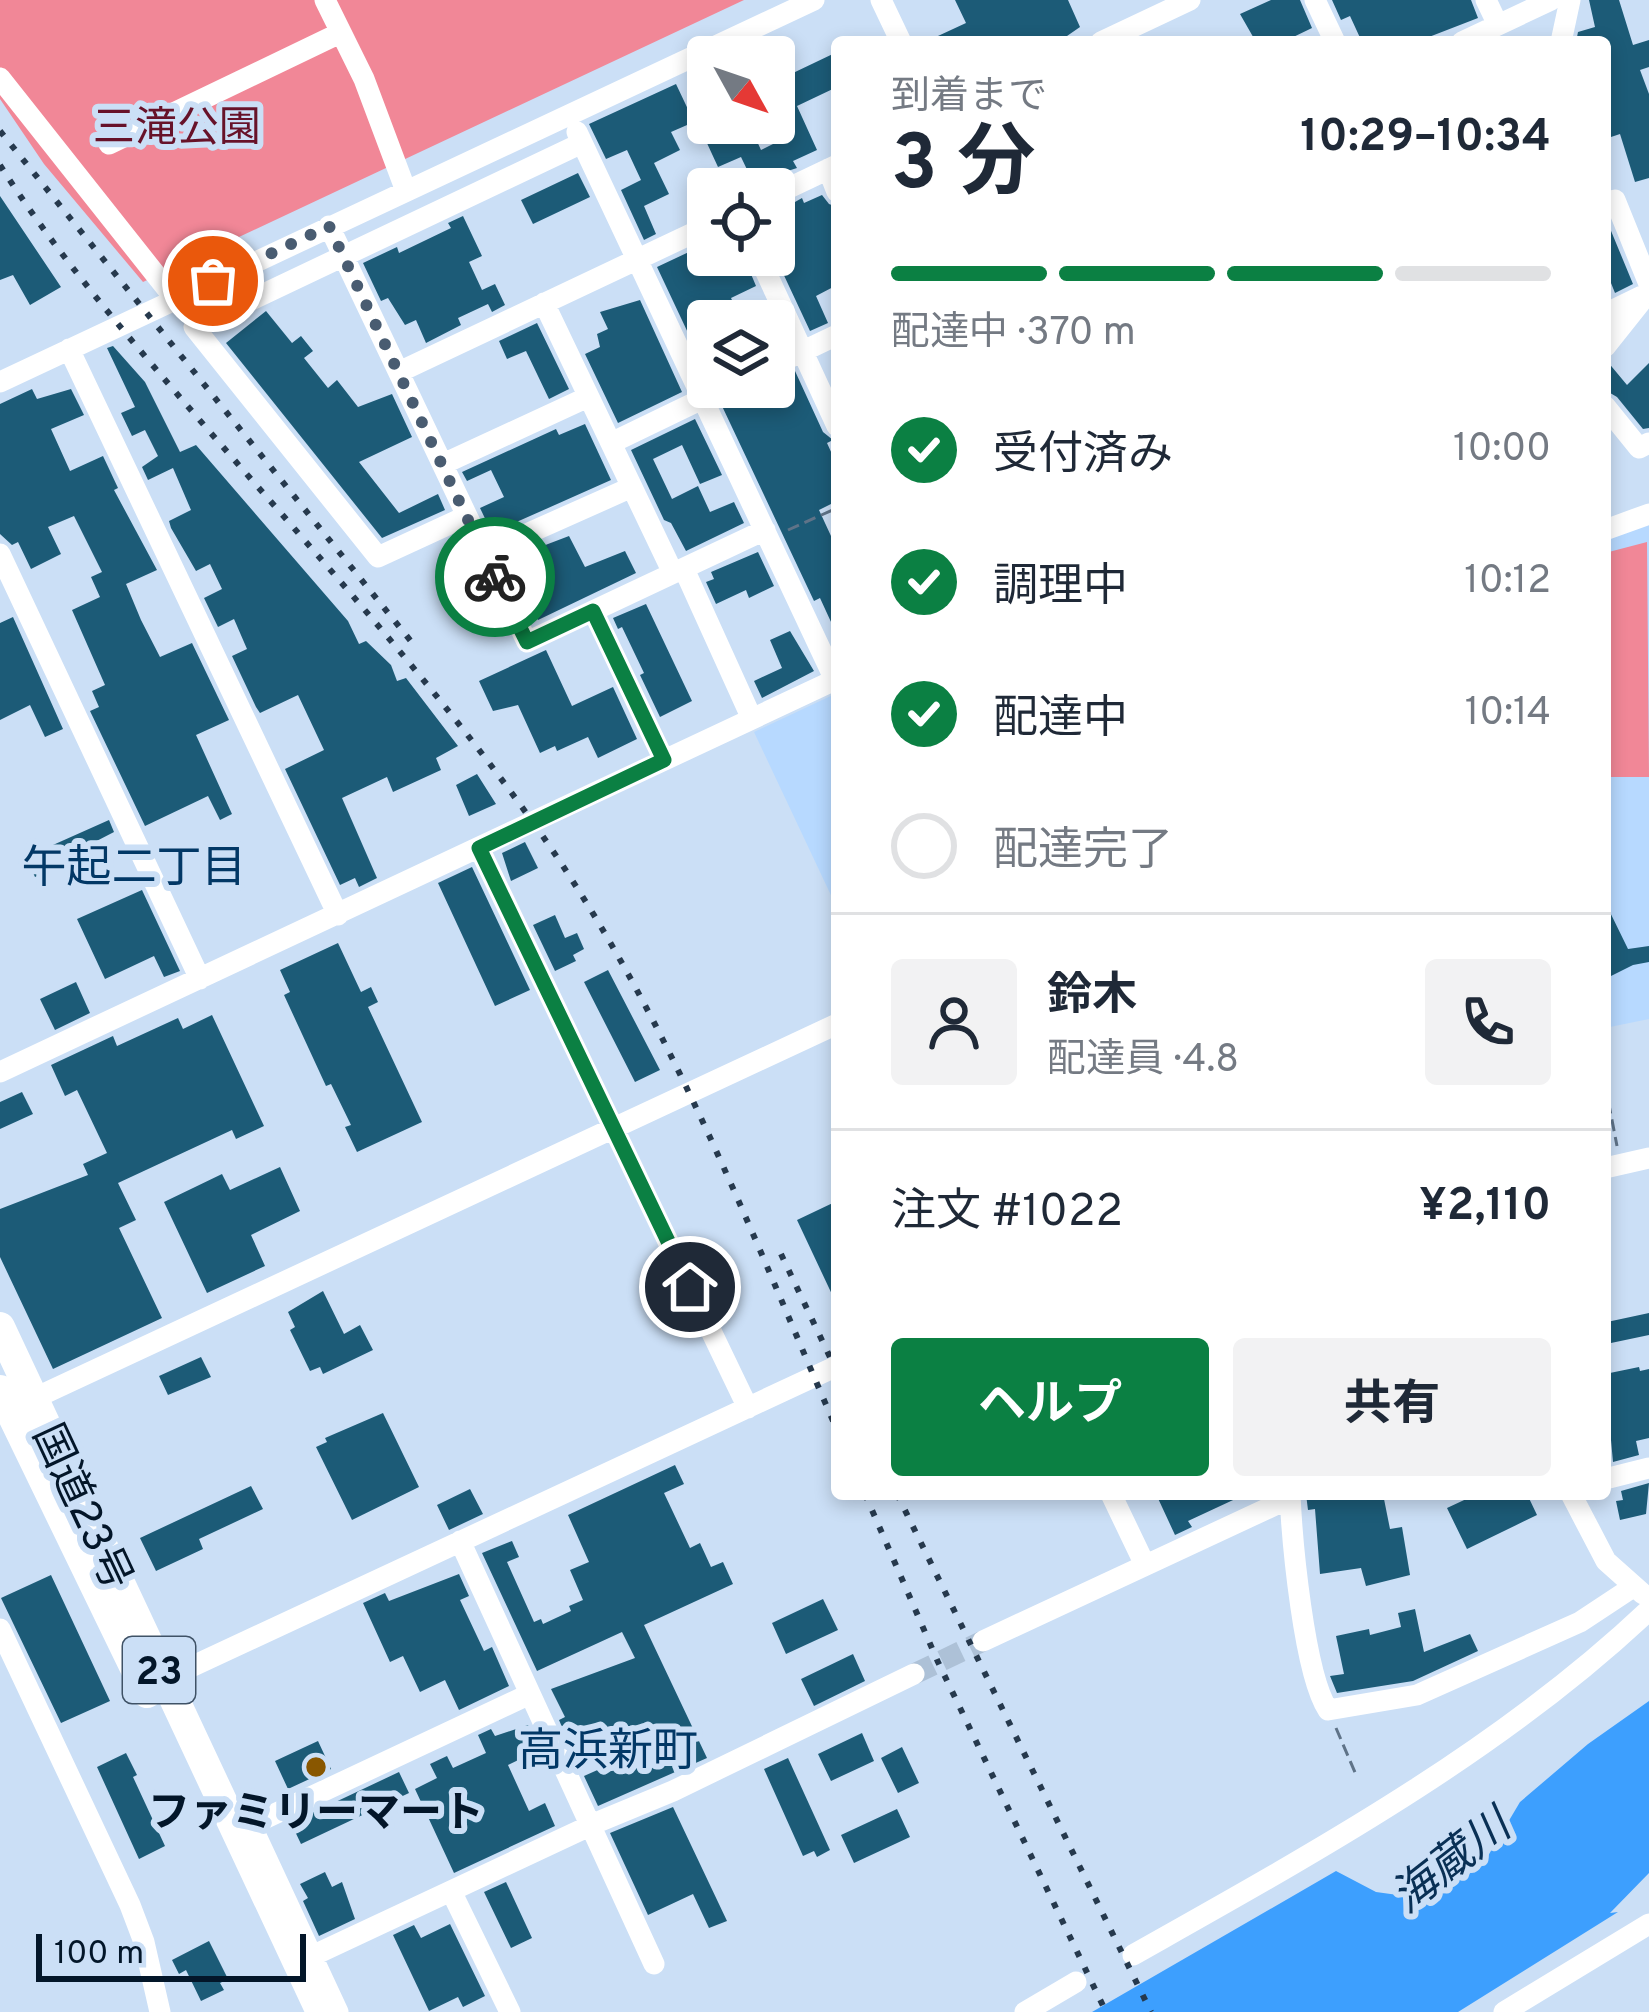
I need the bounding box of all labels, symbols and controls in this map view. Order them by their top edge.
north arrow [687,36,795,144]
map controls [687,36,795,408]
text: 到着まで [891,74,1047,123]
park label: 三滝公園 [93,104,261,157]
text: 10:29–10:34 [1300,110,1551,167]
text: 3 分 [891,118,1035,217]
button: locate [687,168,795,276]
pin [162,230,264,332]
icon: bag [180,248,246,314]
button: layers [687,300,795,408]
text: 配達中 · 370 m [891,310,1136,359]
icon: check [891,417,957,483]
text: 10:00 [1453,426,1551,475]
text: 受付済み [993,428,1173,485]
courier [435,517,555,637]
icon: bike [462,544,528,610]
icon: check [891,549,957,615]
text: 10:12 [1464,558,1551,607]
text: 調理中 [993,560,1128,617]
icon: check [891,681,957,747]
text: 10:14 [1465,690,1551,739]
text: 配達中 [993,692,1128,749]
text: 配達完了 [993,824,1173,881]
district label: 午起二丁目 [21,842,247,899]
button: person [891,959,1017,1085]
button: phone [1425,959,1551,1085]
text: 鈴木 [1047,969,1137,1026]
text: 配達員 · 4.8 [1047,1037,1239,1086]
text: ¥2,110 [1419,1179,1551,1236]
text: 注文 #1022 [891,1185,1123,1242]
pin [639,1236,741,1338]
icon: home [657,1254,723,1320]
button: ヘルプ [891,1338,1209,1476]
button: 共有 [1233,1338,1551,1476]
street label: 国道23号 [19,1416,141,1599]
road number: 23 [123,1637,195,1703]
district label: 高浜新町 [518,1725,698,1782]
marker: ファミリーマート [303,1754,329,1780]
place label: ファミリーマート [148,1789,484,1842]
water label: 海蔵川 [1382,1797,1527,1928]
scale bar [36,1928,306,1981]
text: 100 m [54,1934,144,1976]

